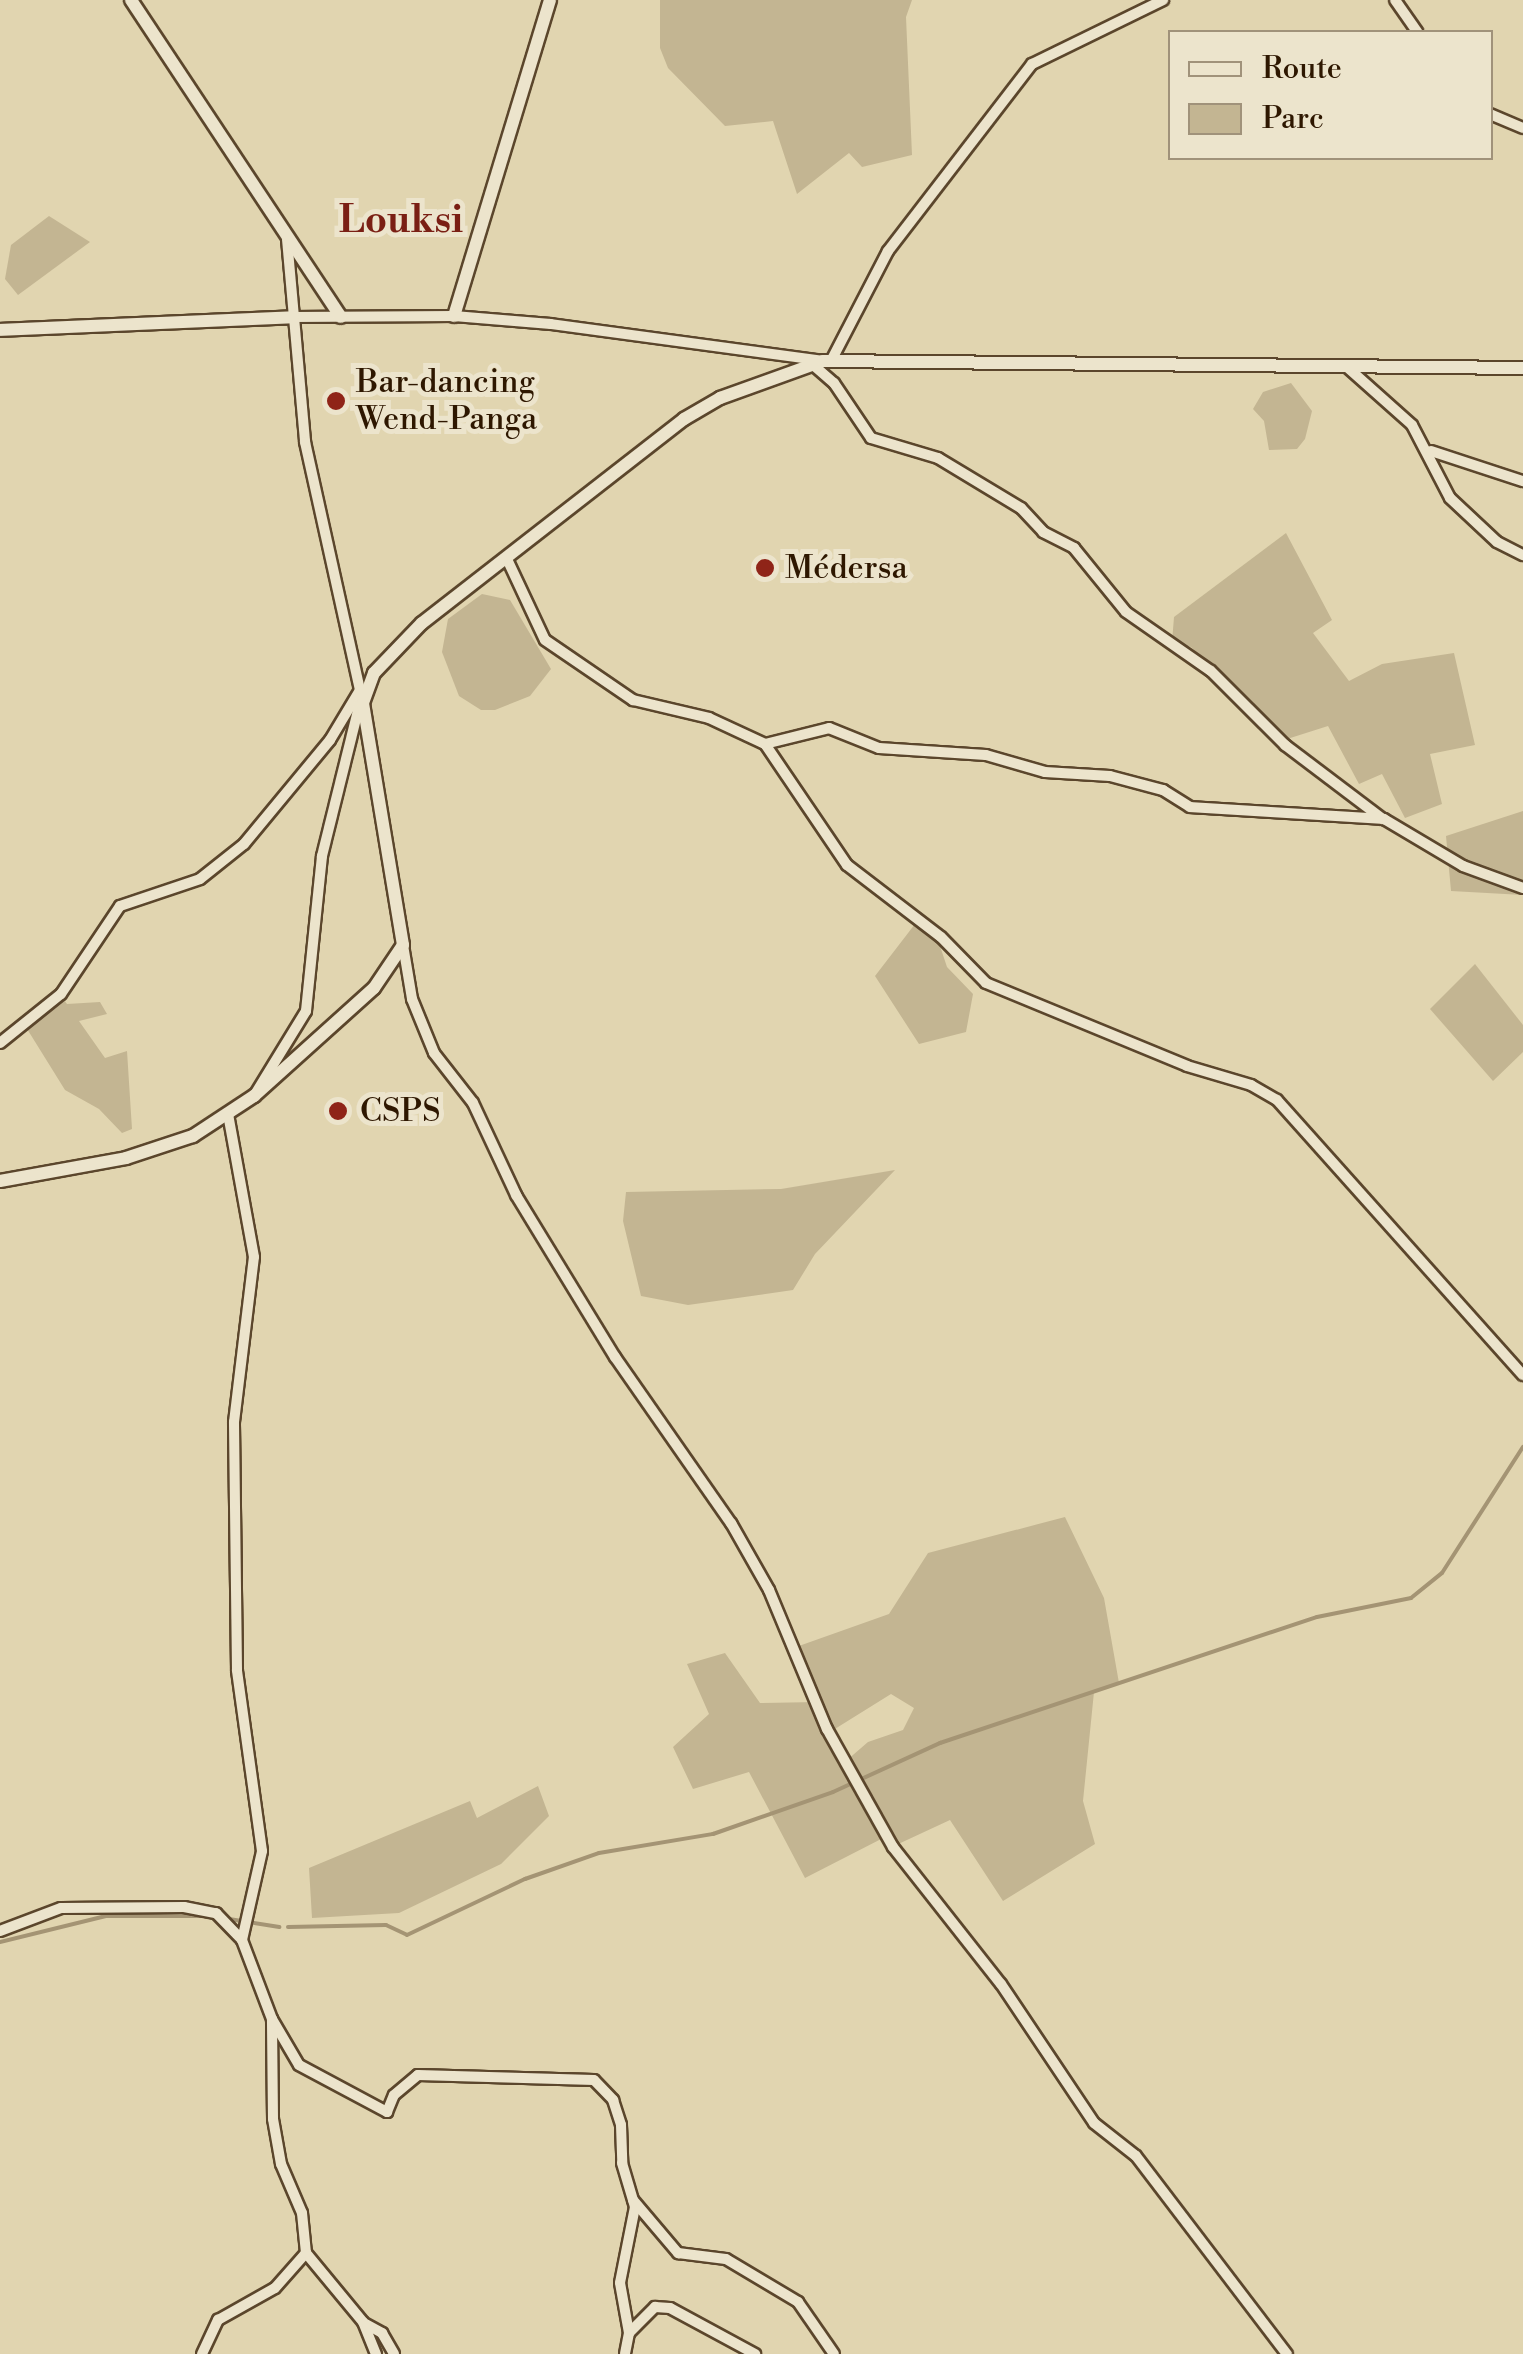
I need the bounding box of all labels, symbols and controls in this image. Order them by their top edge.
legend [1168,30,1493,160]
text: Route [1262,50,1342,88]
text: Parc [1262,100,1324,138]
district label: Louksi [339,198,463,244]
place label: Bar-dancing Wend-Panga [356,364,537,439]
marker: Bar-dancing Wend-Panga [325,390,347,412]
place label: Médersa [785,549,908,587]
marker: Médersa [754,557,776,579]
place label: CSPS [360,1092,441,1130]
marker: CSPS [325,1098,351,1124]

